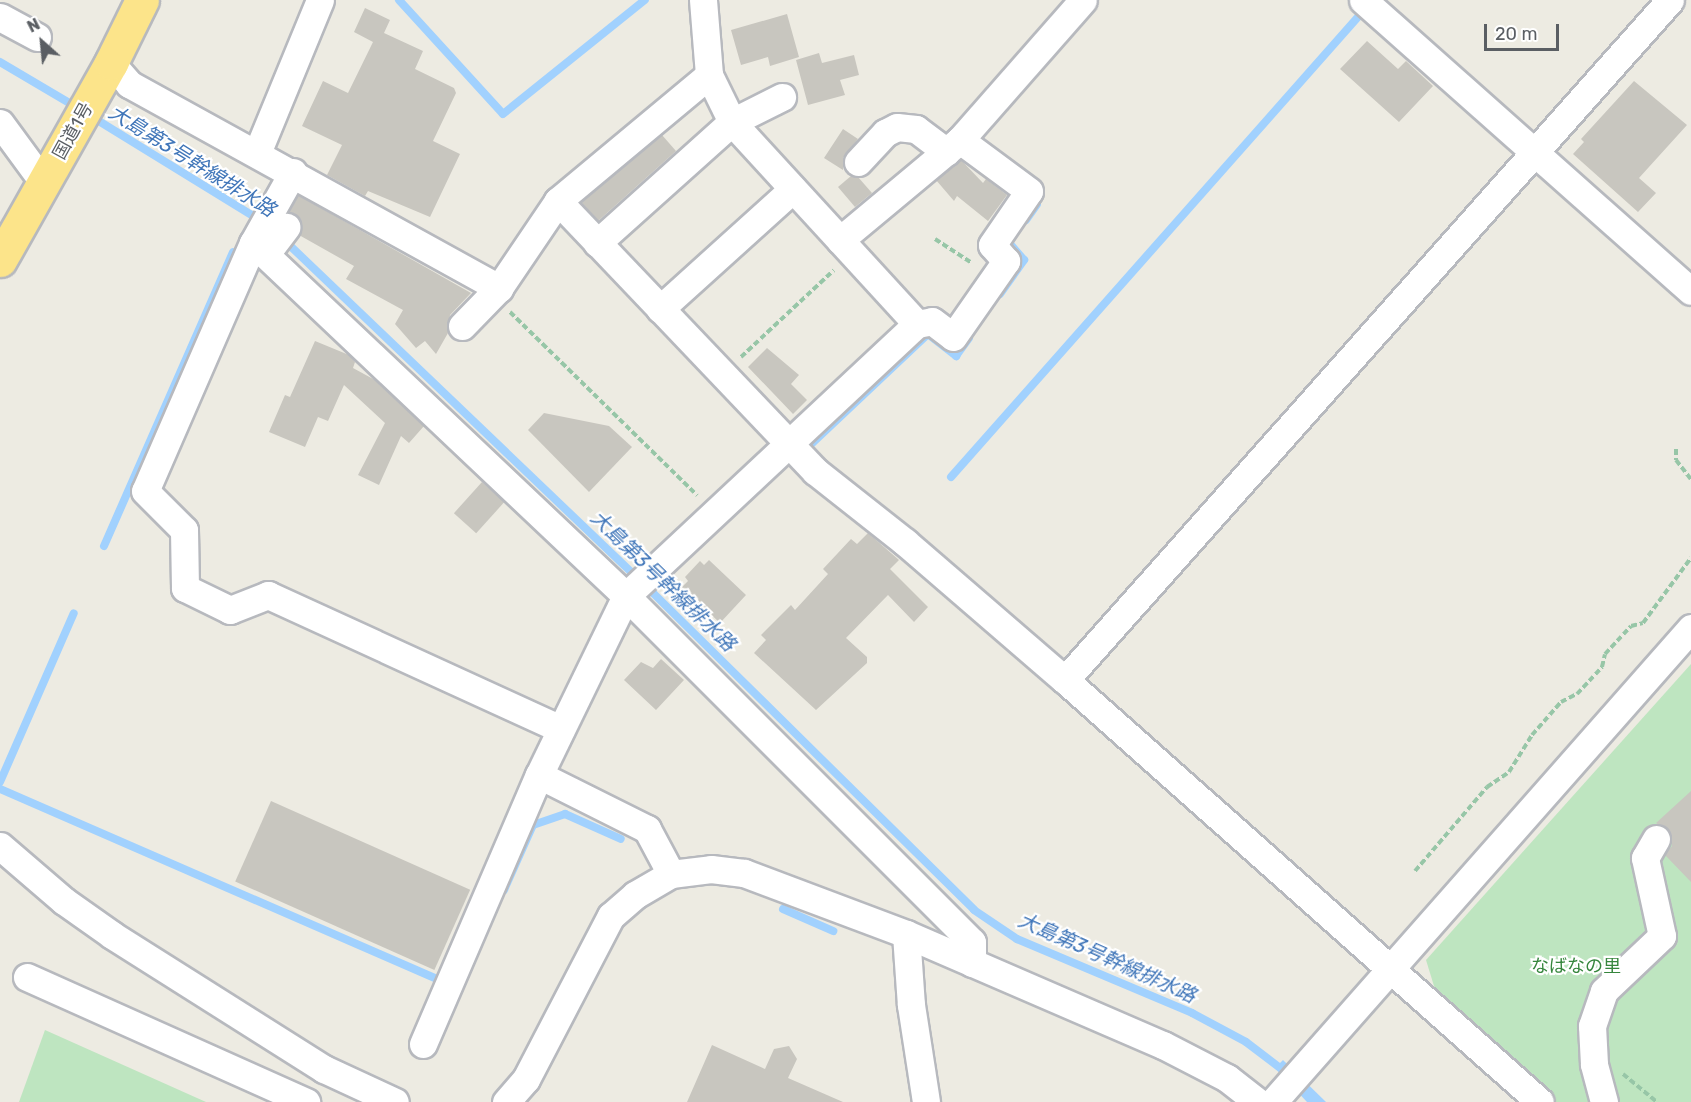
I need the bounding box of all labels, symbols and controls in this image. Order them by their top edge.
north arrow [12,12,72,72]
scale bar [1487,12,1562,50]
text: N [24,14,43,37]
text: 20 m [1495,23,1537,45]
street label: 国道1号 [49,99,97,163]
water label: 大島第3号幹線排水路 [104,100,280,222]
water label: 大島第3号幹線排水路 [586,506,740,656]
water label: 大島第3号幹線排水路 [1014,908,1200,1008]
park label: なばなの里 [1531,955,1621,977]

